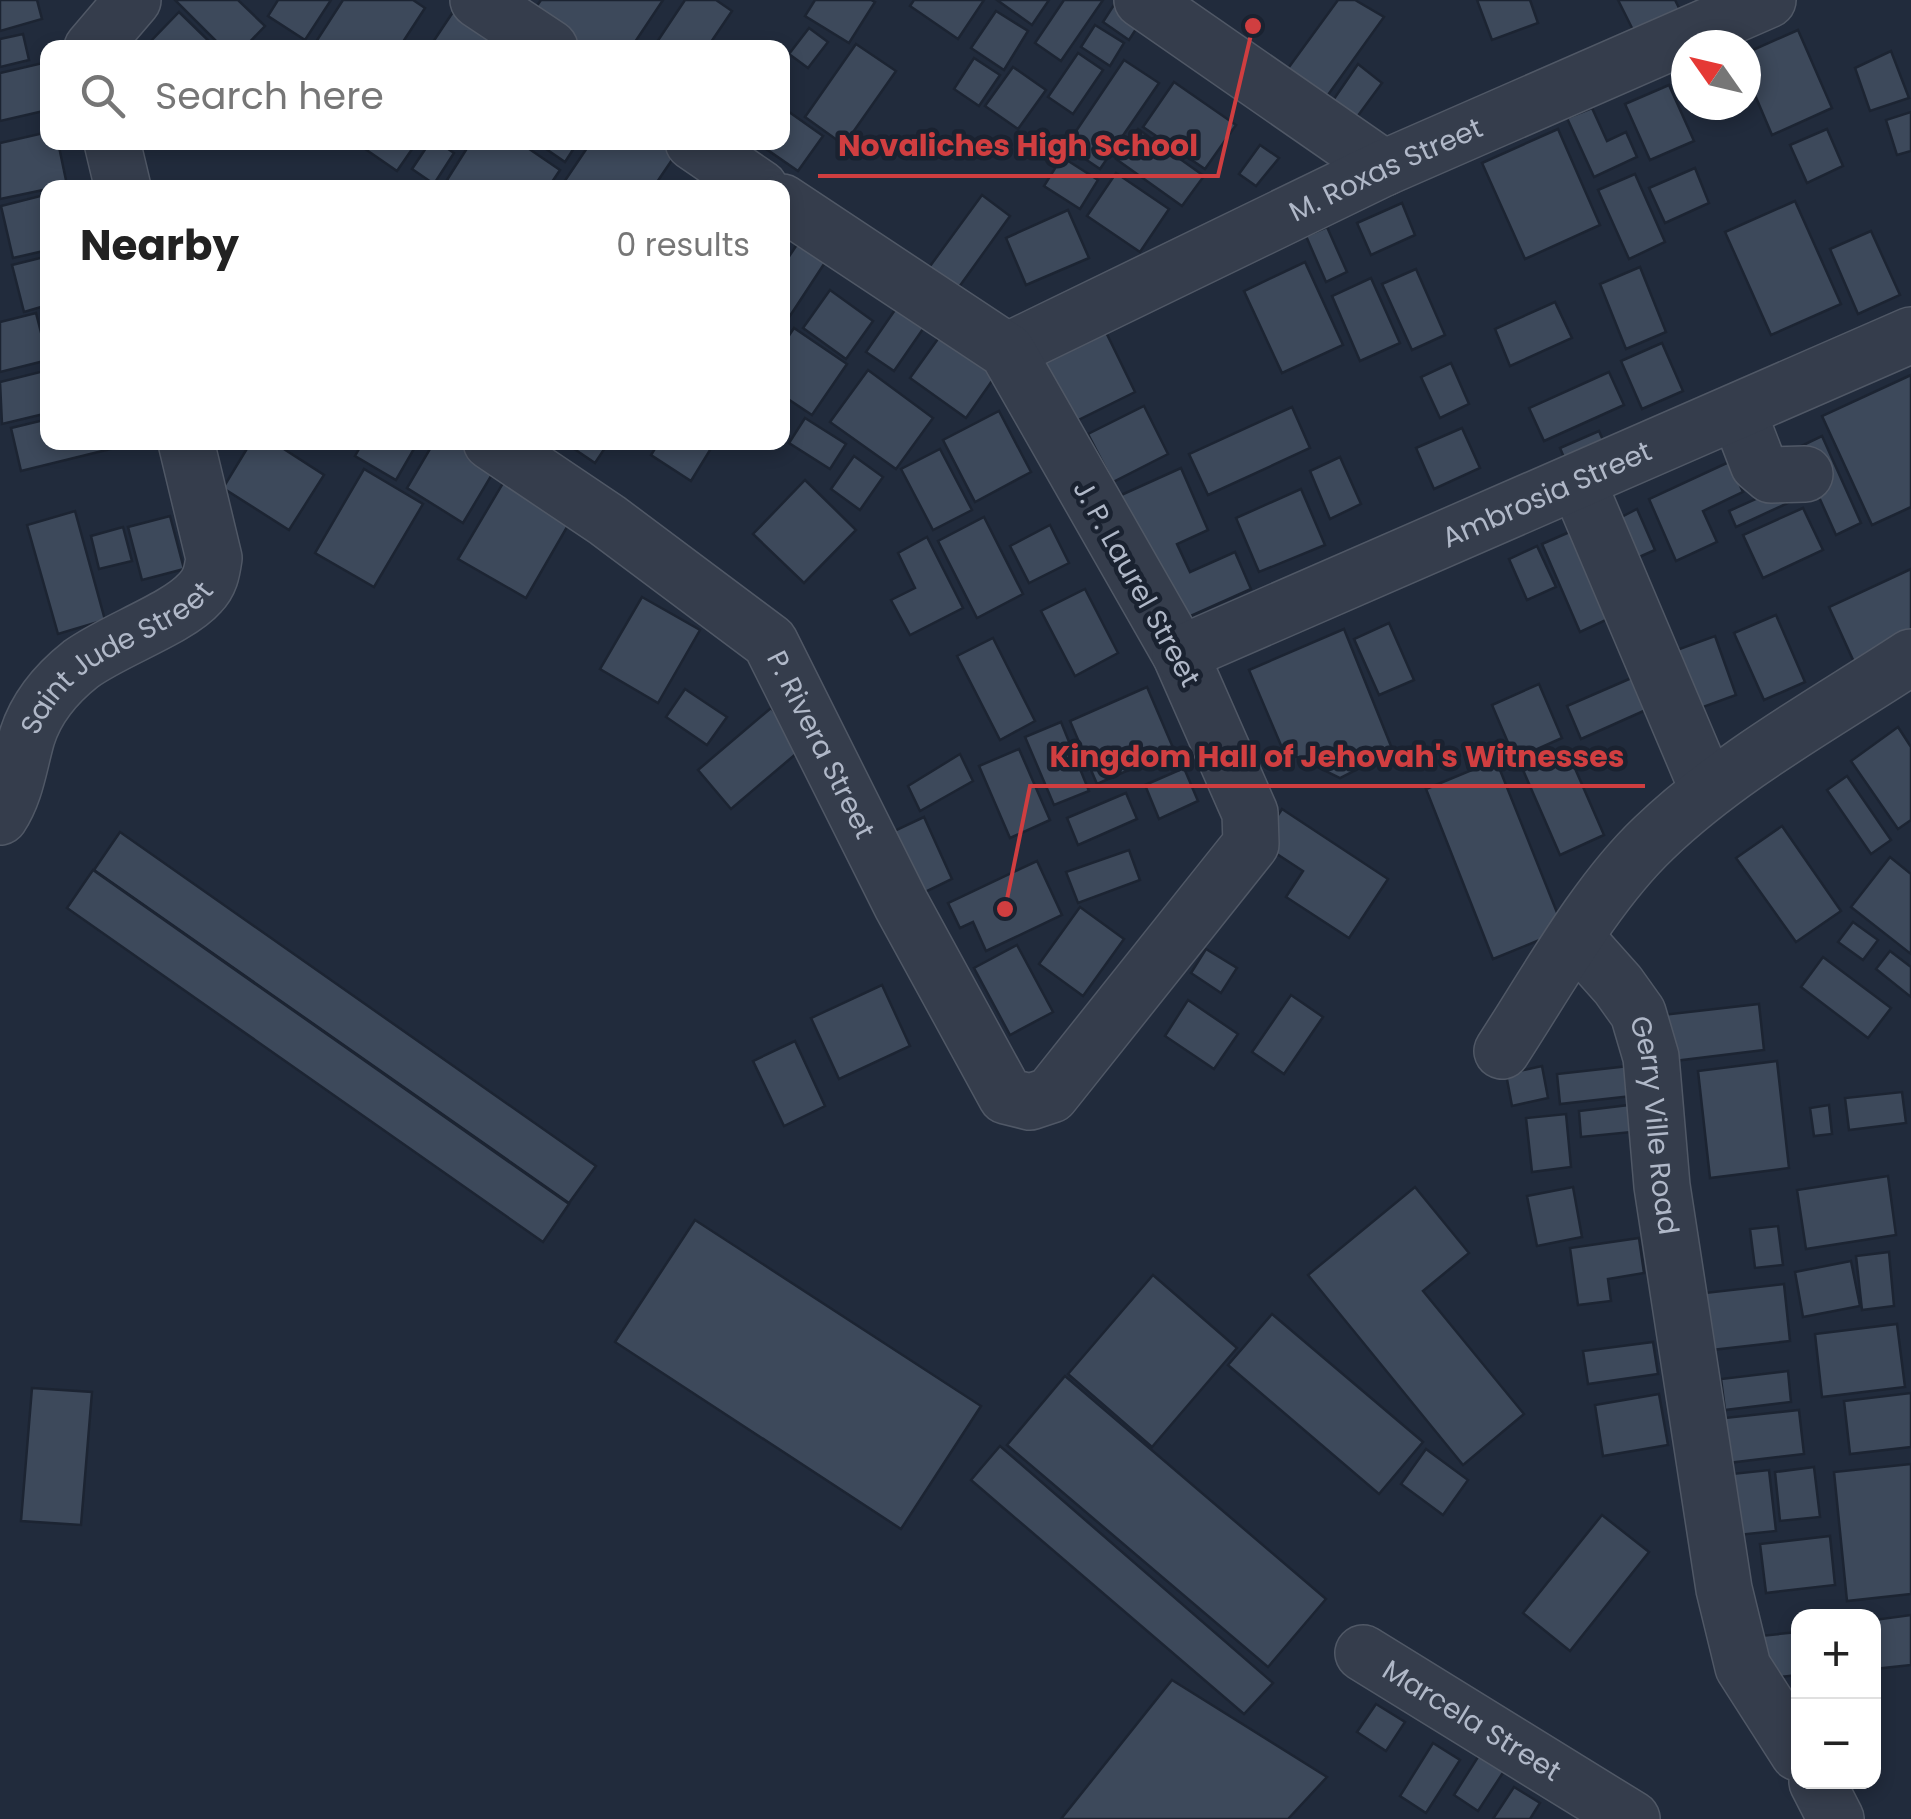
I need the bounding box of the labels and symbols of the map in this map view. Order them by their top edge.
north arrow [1671,30,1761,120]
street label: M. Roxas Street [1283,108,1489,231]
callout: Novaliches High School [818,116,1218,176]
text: Novaliches High School [838,124,1198,167]
street label: Ambrosia Street [1436,432,1658,557]
street label: J. P. Laurel Street [1064,473,1210,694]
street label: Saint Jude Street [11,573,222,740]
street label: P. Rivera Street [757,644,884,845]
callout: Kingdom Hall of Jehovah's Witnesses [1030,726,1645,786]
text: Kingdom Hall of Jehovah's Witnesses [1050,735,1624,778]
street label: Gerry Ville Road [1620,1011,1688,1237]
street label: Marcela Street [1375,1651,1568,1791]

